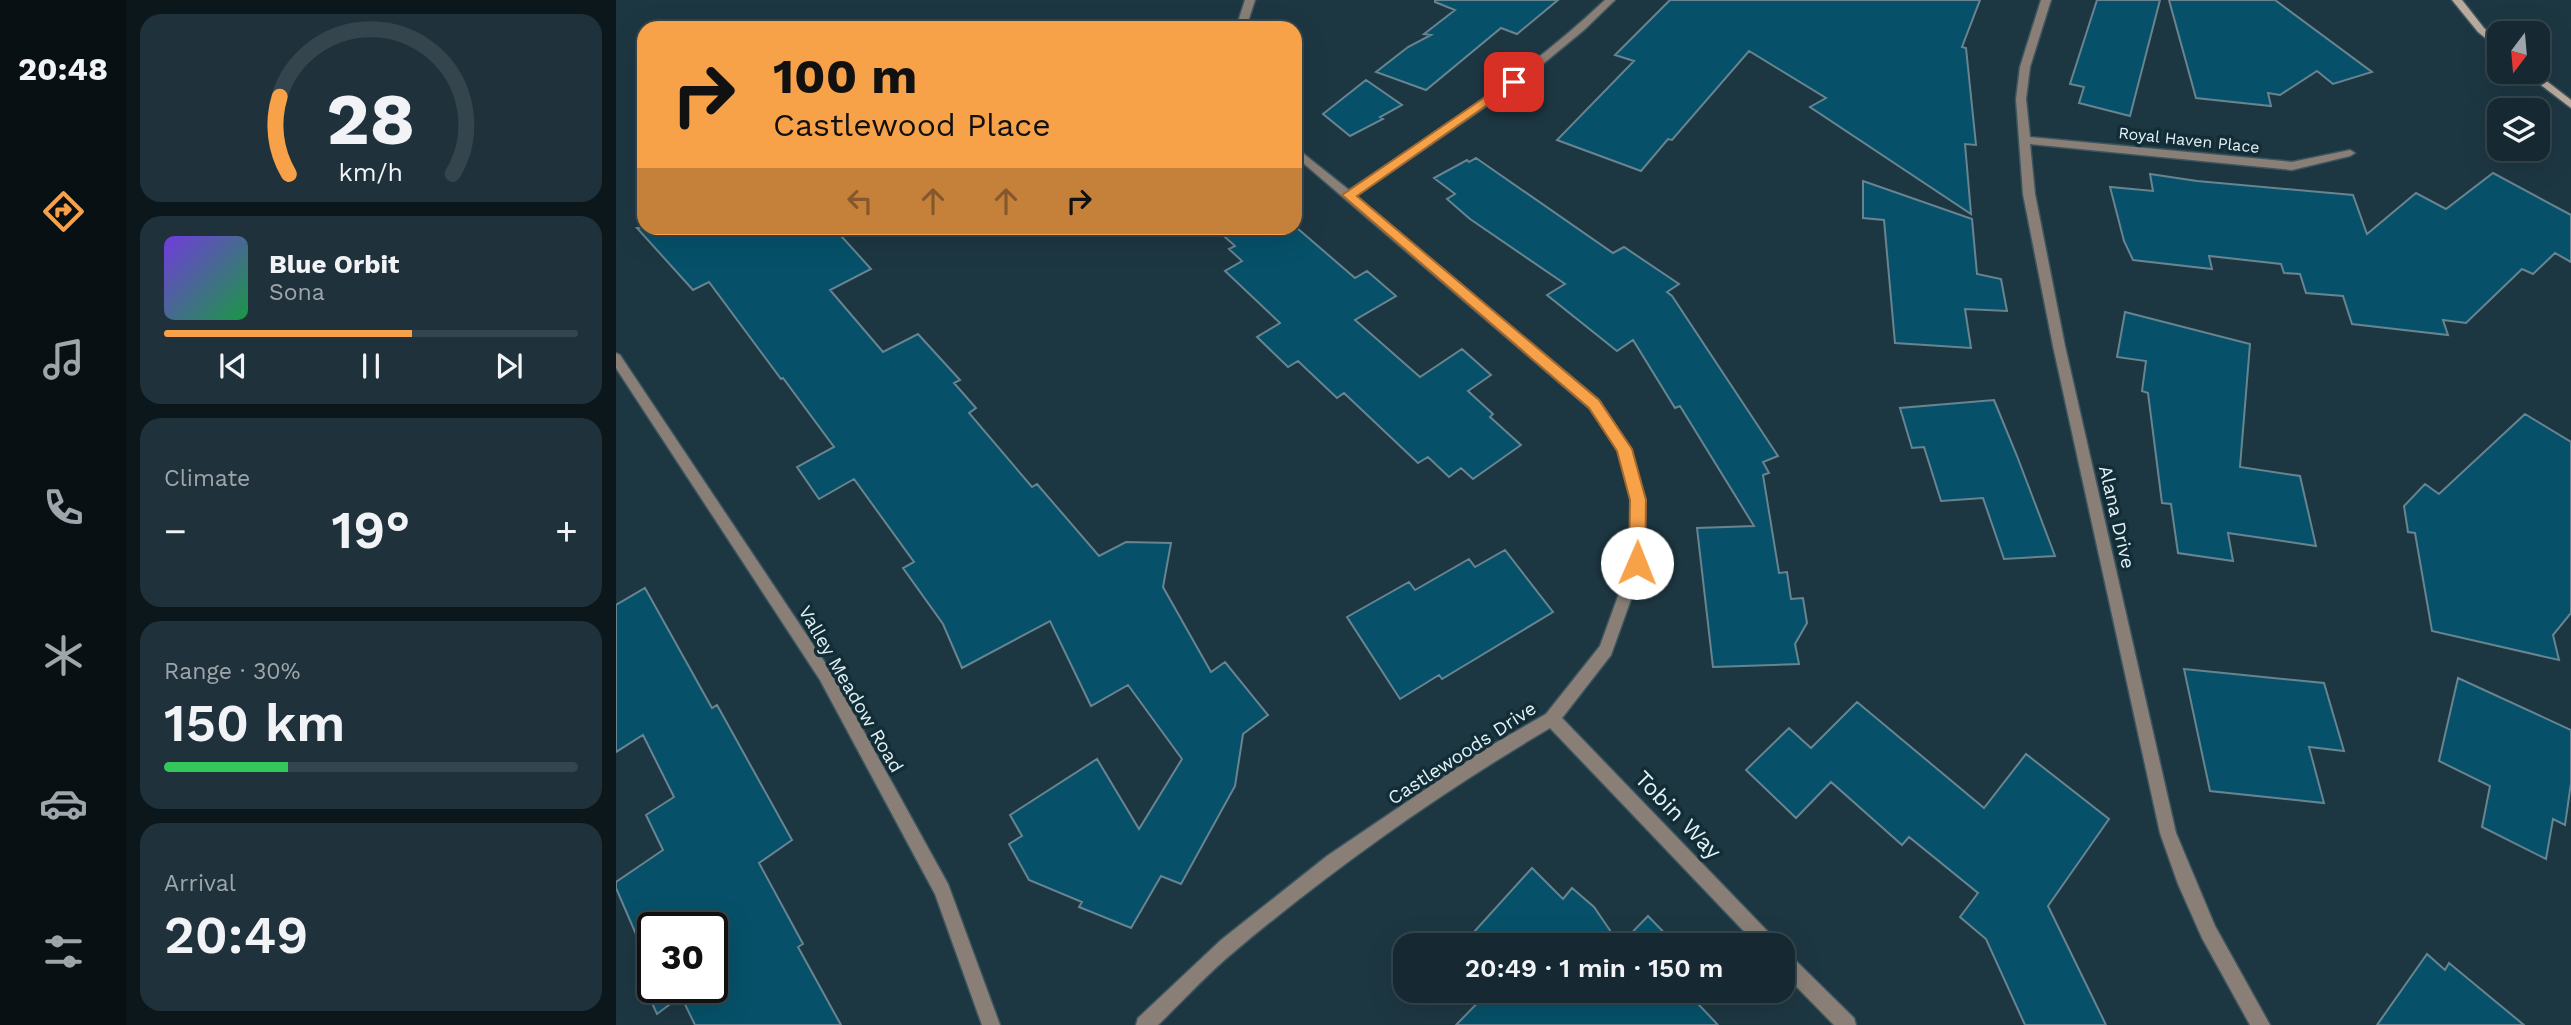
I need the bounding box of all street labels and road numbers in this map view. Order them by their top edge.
street label: Royal Haven Place [2117,123,2261,157]
street label: Alana Drive [2094,463,2140,571]
street label: Valley Meadow Road [794,601,908,777]
street label: Castlewoods Drive [1383,696,1541,810]
street label: Tobin Way [1629,765,1727,865]

